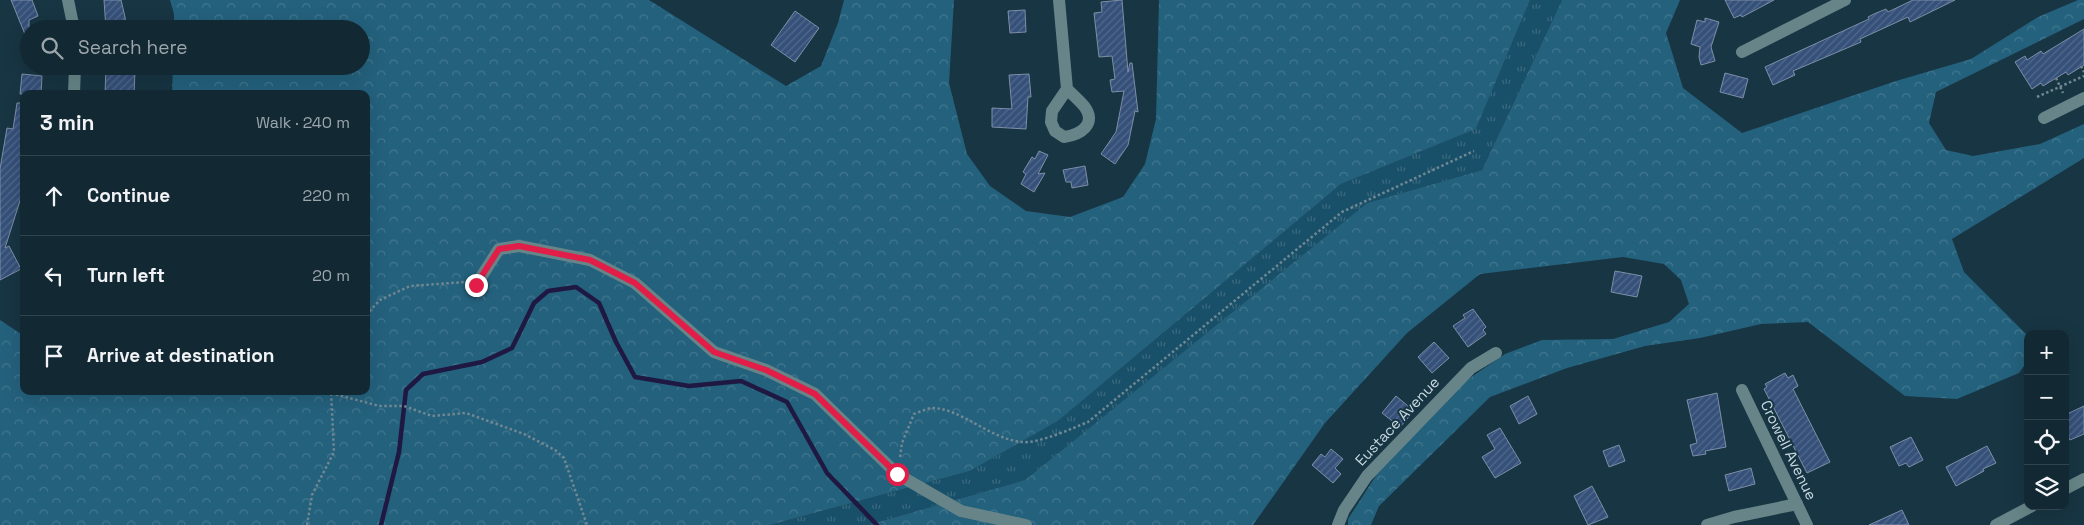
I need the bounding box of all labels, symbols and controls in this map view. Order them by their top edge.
search box [20,20,370,75]
icon: search [38,34,66,62]
text: Search here [78,35,188,60]
text: 3 min [40,109,95,136]
text: Walk · 240 m [256,112,350,133]
icon: ahead [40,182,68,210]
text: Continue [87,183,170,208]
text: 220 m [303,185,350,206]
icon: left [40,262,68,290]
text: Turn left [87,263,165,288]
text: 20 m [312,265,350,286]
route end [465,274,488,297]
map controls [2024,330,2069,510]
button: + [2024,330,2069,375]
icon: arrive [40,342,68,370]
text: Arrive at destination [87,343,275,368]
street label: Eustace Avenue [1351,372,1443,470]
button: − [2024,375,2069,420]
street label: Crowell Avenue [1757,397,1821,503]
button: locate [2024,420,2069,465]
route start [886,463,909,486]
button: layers [2024,465,2069,510]

